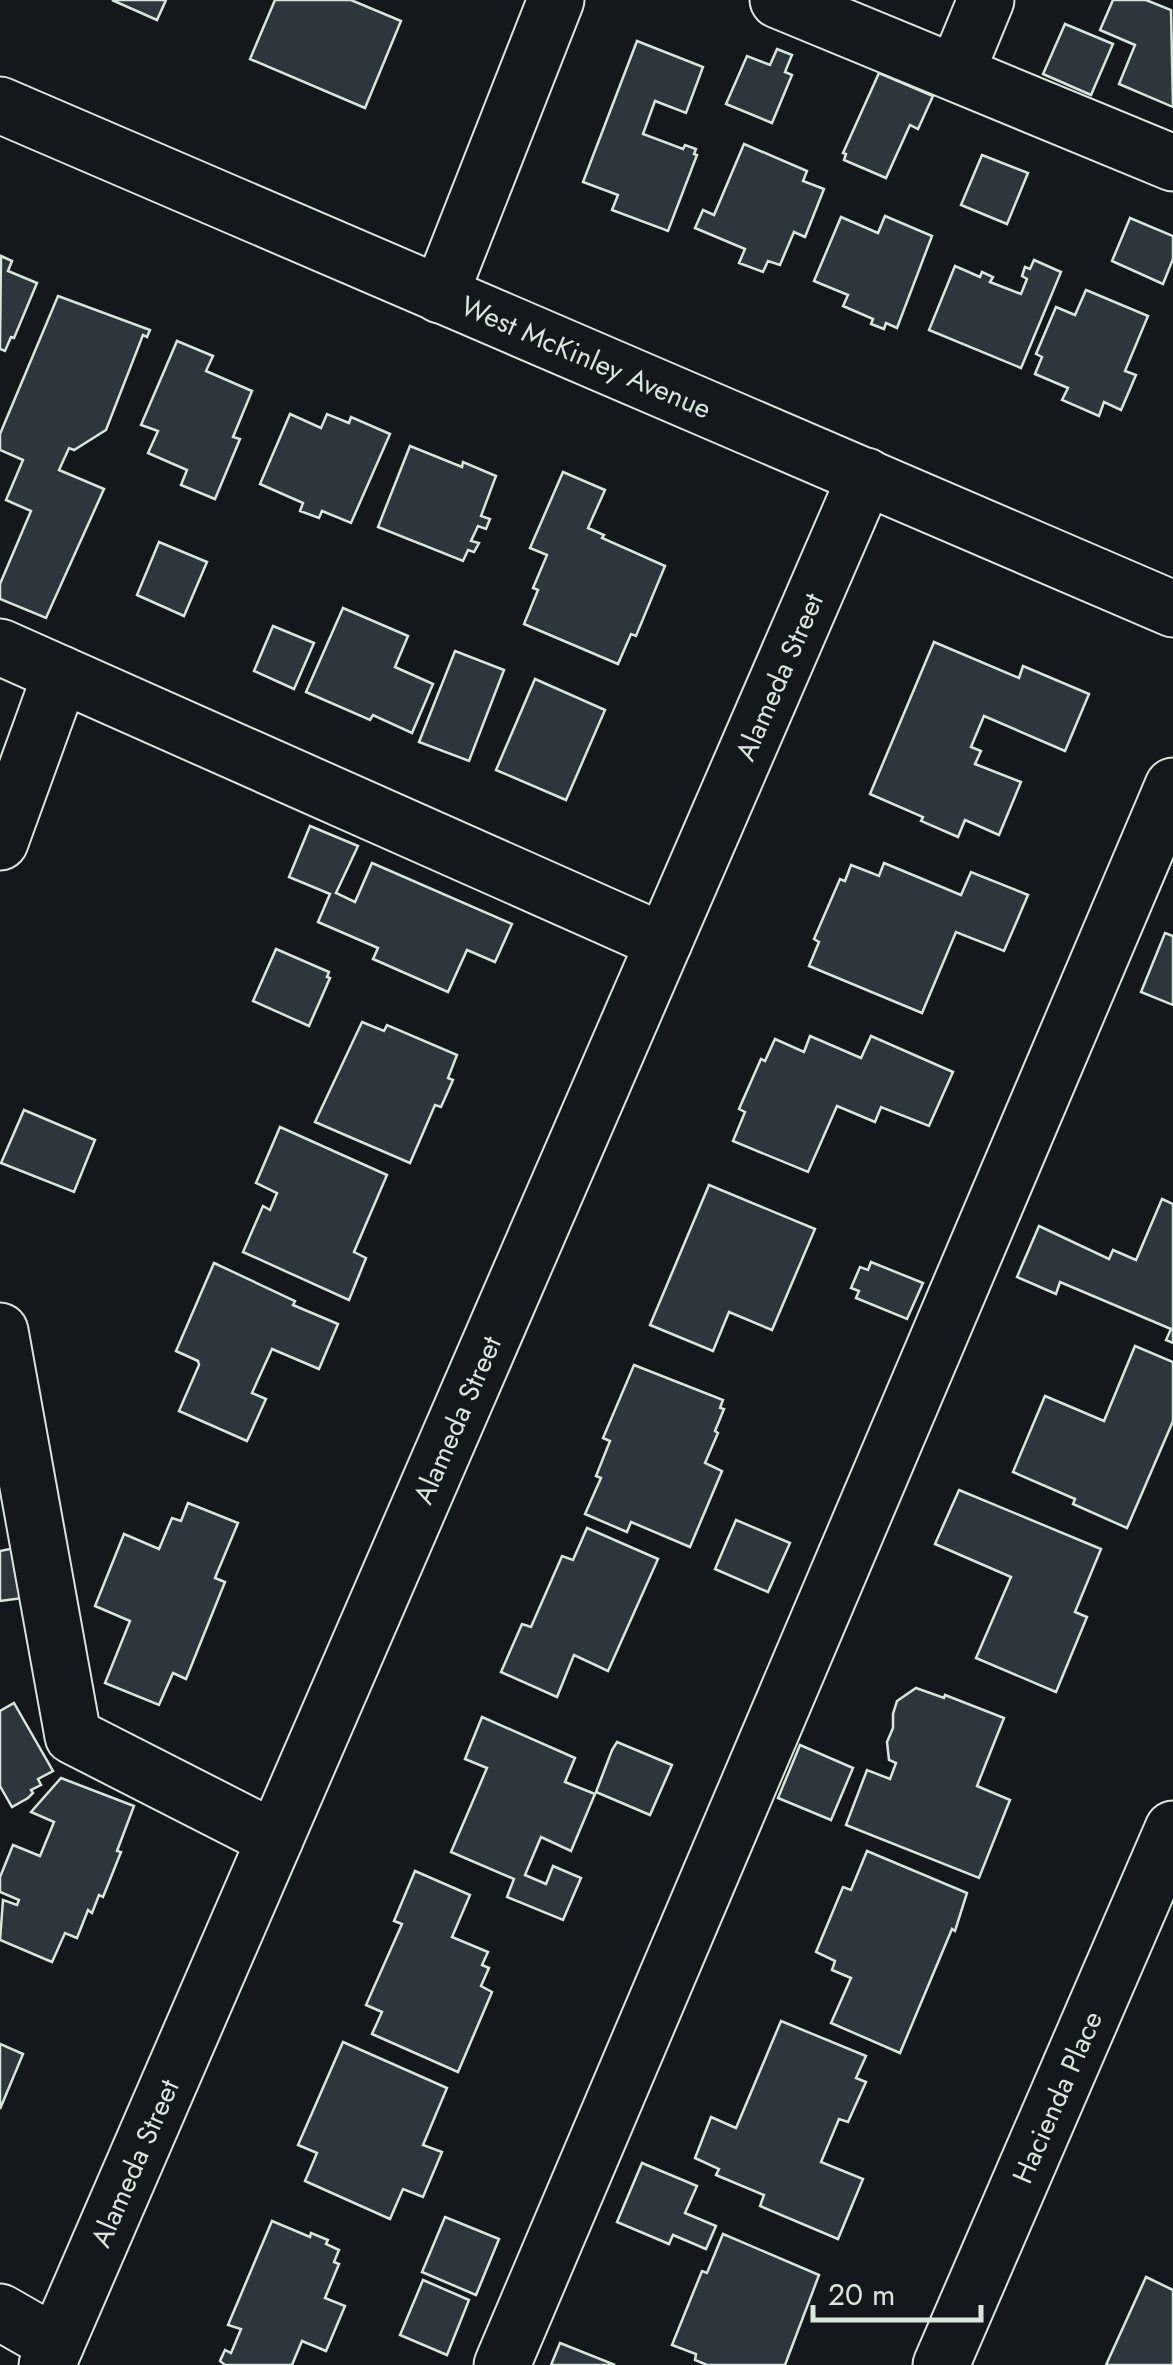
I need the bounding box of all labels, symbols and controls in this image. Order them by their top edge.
street label: West McKinley Avenue [454,285,718,429]
street label: Alameda Street [725,586,834,767]
street label: Alameda Street [403,1330,512,1511]
street label: Hacienda Place [1002,2005,1113,2190]
street label: Alameda Street [80,2073,190,2254]
scale bar [813,2260,980,2322]
text: 20 m [828,2273,895,2316]

